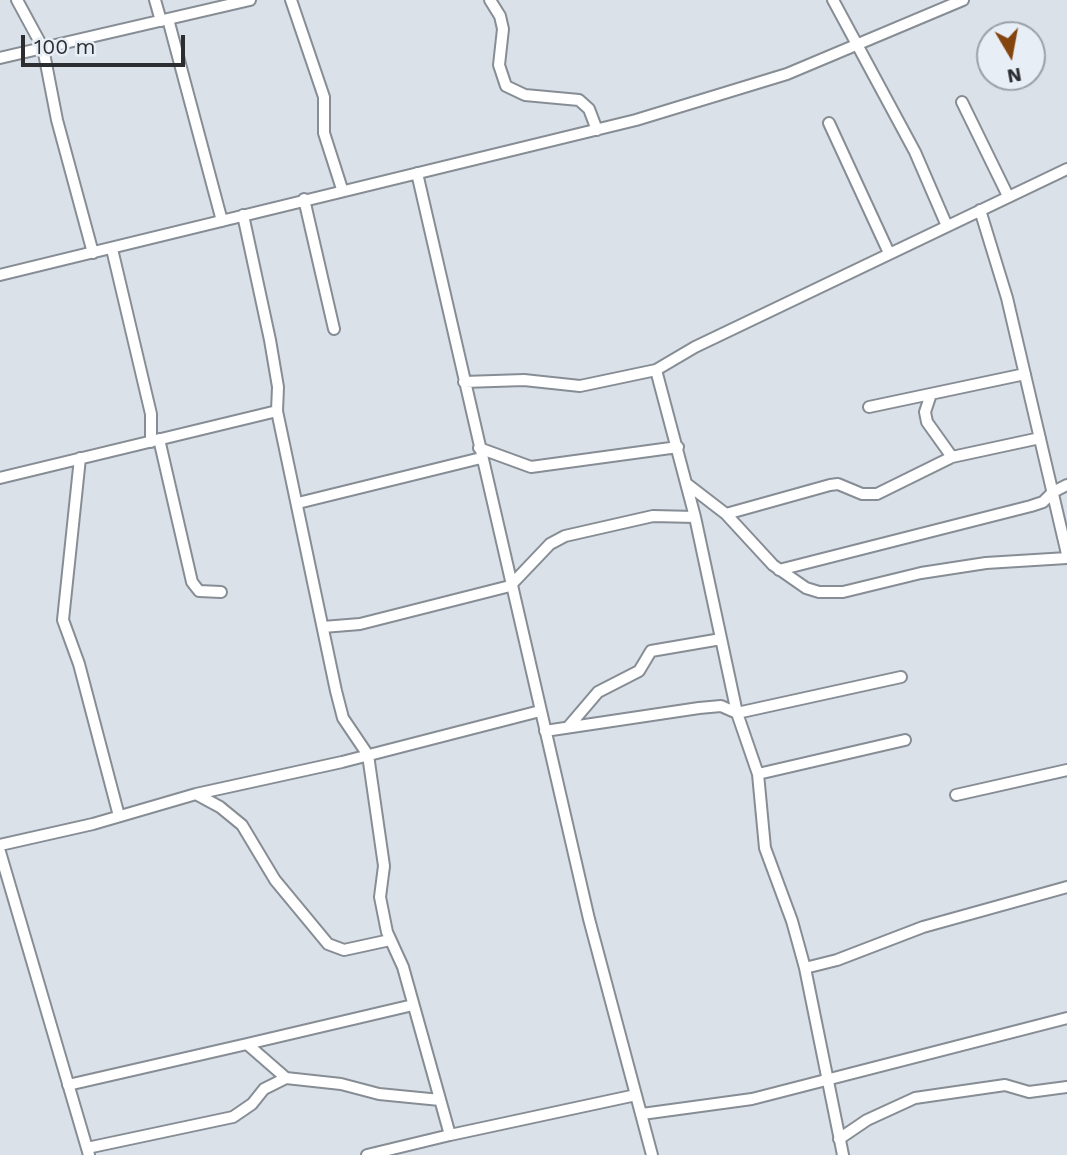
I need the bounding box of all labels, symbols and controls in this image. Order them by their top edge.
scale bar [24,21,189,65]
north arrow [976,21,1046,91]
text: 100 m [34,34,96,59]
text: N [1005,63,1023,88]

